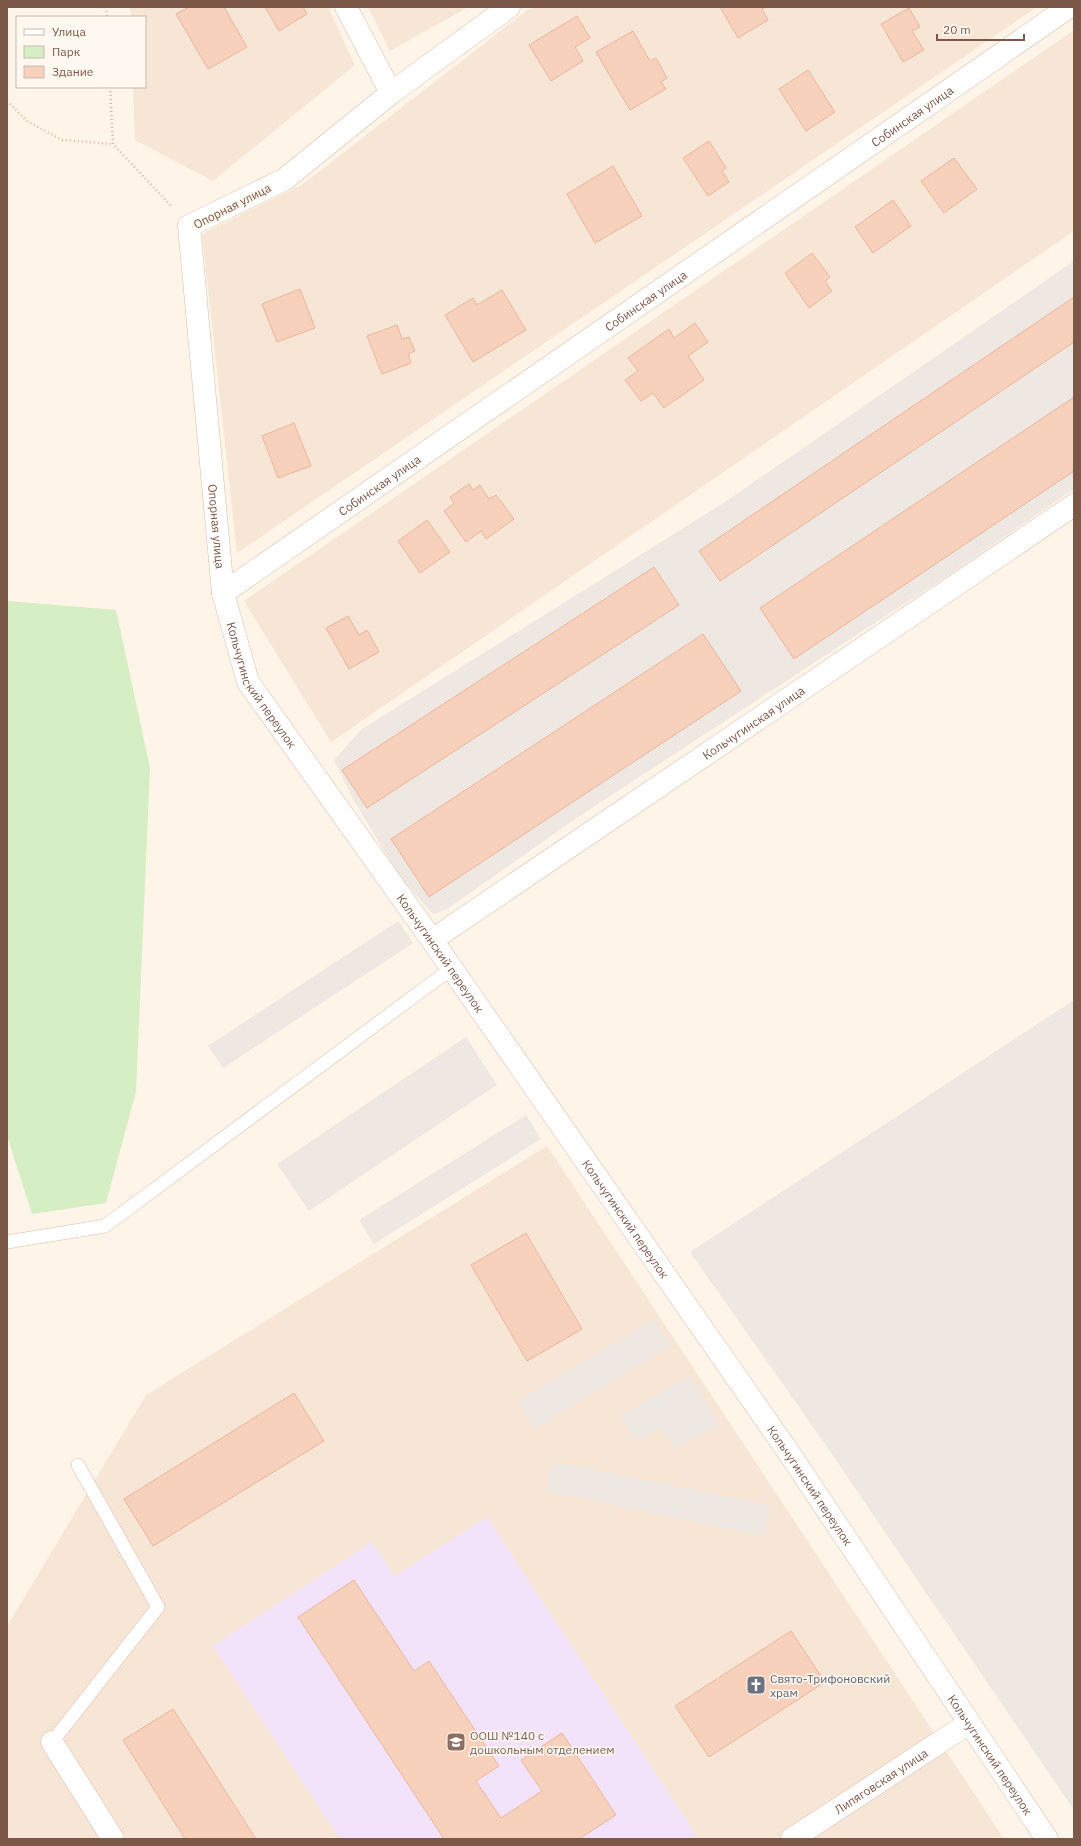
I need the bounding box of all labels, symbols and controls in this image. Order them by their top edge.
legend [16,16,146,88]
scale bar [937,16,1024,42]
text: 20 m [943,22,971,37]
text: Улица [52,24,86,39]
text: Парк [52,44,81,59]
text: Здание [52,64,94,79]
street label: Собинская улица [868,82,956,150]
street label: Опорная улица [191,180,274,232]
street label: Собинская улица [602,266,690,334]
street label: Собинская улица [335,451,424,518]
street label: Опорная улица [205,483,228,570]
street label: Кольчугинский переулок [224,620,300,751]
street label: Кольчугинская улица [699,682,808,762]
street label: Кольчугинский переулок [394,891,488,1016]
street label: Кольчугинский переулок [579,1156,673,1281]
street label: Кольчугинский переулок [765,1422,856,1548]
place label: Свято-Трифоновский храм [770,1671,890,1700]
church icon: Свято-Трифоновский храм [745,1674,767,1696]
street label: Кольчугинский переулок [945,1692,1036,1818]
place label: ООШ №140 с дошкольным отделением [470,1728,615,1757]
school or university icon: ООШ №140 с дошкольным отделением [445,1731,467,1753]
street label: Липяговская улица [831,1745,931,1817]

